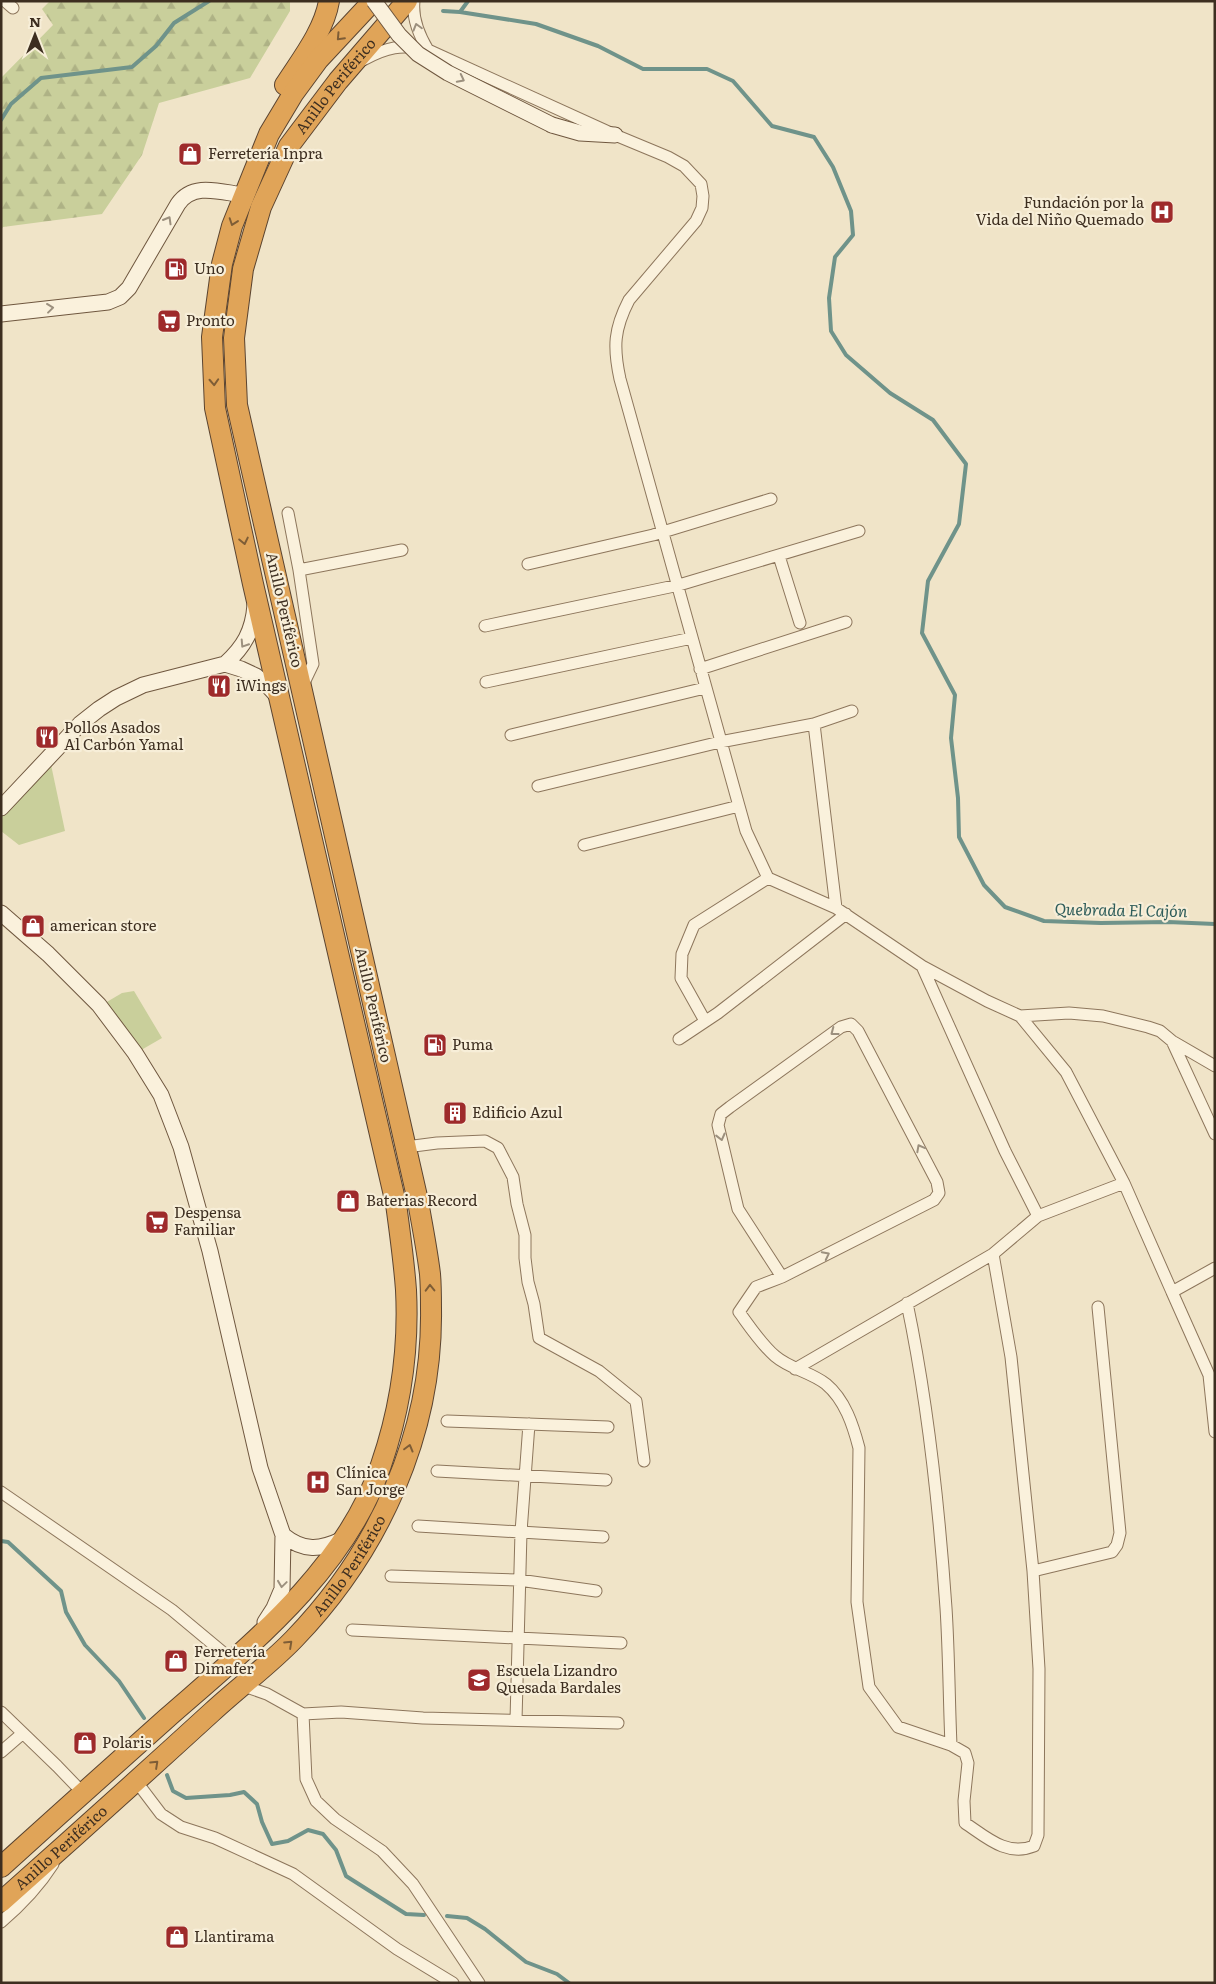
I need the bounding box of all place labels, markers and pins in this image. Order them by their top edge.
shop icon: Ferretería Inpra [177,141,203,167]
place label: Ferretería Inpra [208,141,324,164]
place label: Fundación por la Vida del Niño Quemado [976,190,1145,230]
hospital icon: Fundación por la Vida del Niño Quemado [1149,199,1175,225]
fuel station icon: Uno [163,256,189,282]
place label: Uno [194,256,225,279]
supermarket icon: Pronto [156,308,182,334]
place label: Pronto [186,308,235,331]
restaurant icon: iWings [206,673,232,699]
place label: iWings [236,673,286,696]
place label: Pollos Asados Al Carbón Yamal [64,715,184,755]
restaurant icon: Pollos Asados Al Carbón Yamal [34,724,60,750]
shop icon: american store [20,913,46,939]
place label: american store [50,913,157,936]
fuel station icon: Puma [422,1032,448,1058]
place label: Puma [452,1032,494,1055]
building icon: Edificio Azul [442,1100,468,1126]
place label: Edificio Azul [472,1100,562,1123]
shop icon: Baterias Record [335,1188,361,1214]
place label: Baterias Record [366,1188,477,1211]
place label: Despensa Familiar [174,1200,242,1240]
supermarket icon: Despensa Familiar [144,1209,170,1235]
place label: Clínica San Jorge [336,1460,405,1500]
hospital icon: Clínica San Jorge [305,1469,331,1495]
place label: Ferretería Dimafer [194,1639,267,1679]
shop icon: Ferretería Dimafer [163,1648,189,1674]
place label: Escuela Lizandro Quesada Bardales [496,1658,621,1698]
school or university icon: Escuela Lizandro Quesada Bardales [466,1667,492,1693]
shop icon: Polaris [72,1730,98,1756]
place label: Polaris [102,1730,152,1753]
shop icon: Llantirama [164,1924,190,1950]
place label: Llantirama [194,1924,275,1947]

